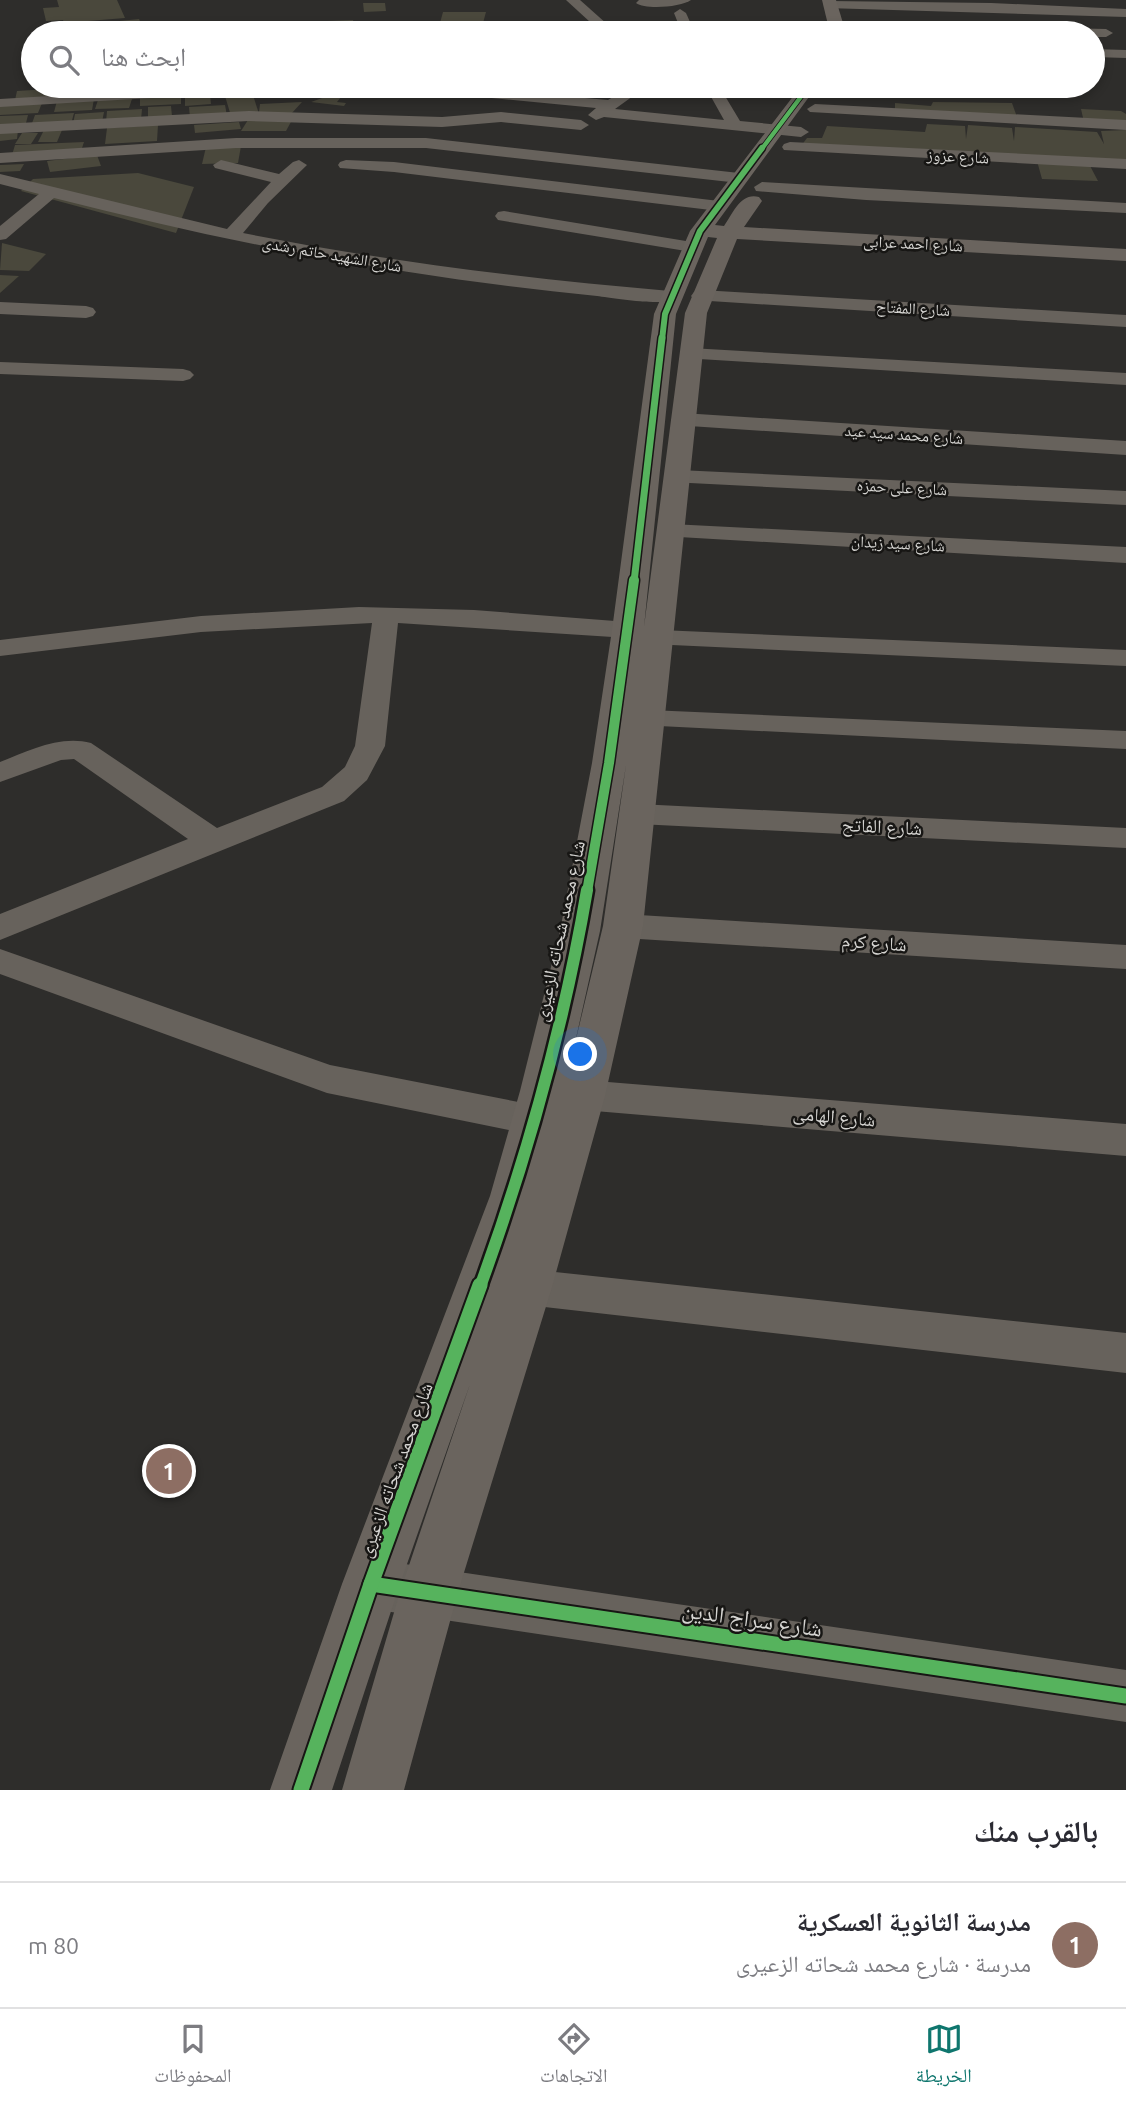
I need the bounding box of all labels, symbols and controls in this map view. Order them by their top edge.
search box [21,21,1105,98]
icon: search [45,41,83,79]
text: ابحث هنا [101,42,186,71]
street label: شارع عزوز [925,145,990,169]
street label: شارع احمد عرابى [863,231,963,257]
street label: شارع الشهيد حاتم رشدى [261,233,403,277]
street label: شارع المفتاح [875,297,950,321]
street label: شارع محمد سيد عيد [844,421,964,449]
street label: شارع على حمزه [856,476,948,500]
street label: شارع سيد زيدان [850,532,945,556]
street label: شارع الفاتح [841,813,923,841]
street label: شارع محمد شحاته الزعيرى [529,838,590,1024]
street label: شارع كرم [840,929,907,958]
your location [563,1037,597,1071]
street label: شارع الهامى [792,1101,876,1132]
street label: شارع محمد شحاته الزعيرى [353,1380,438,1561]
pin: 1 [146,1445,192,1497]
street label: شارع سراج الدين [680,1596,824,1644]
text: بالقرب منك [974,1814,1098,1848]
text: مدرسة الثانوية العسكرية [797,1907,1031,1936]
text: 80 m [28,1933,79,1958]
text: 1 [1069,1933,1082,1958]
text: مدرسة · شارع محمد شحاته الزعيرى [736,1951,1031,1976]
tab: المحفوظات [154,2020,232,2094]
tab: الاتجاهات [540,2020,607,2094]
tab: الخريطة [916,2020,972,2094]

